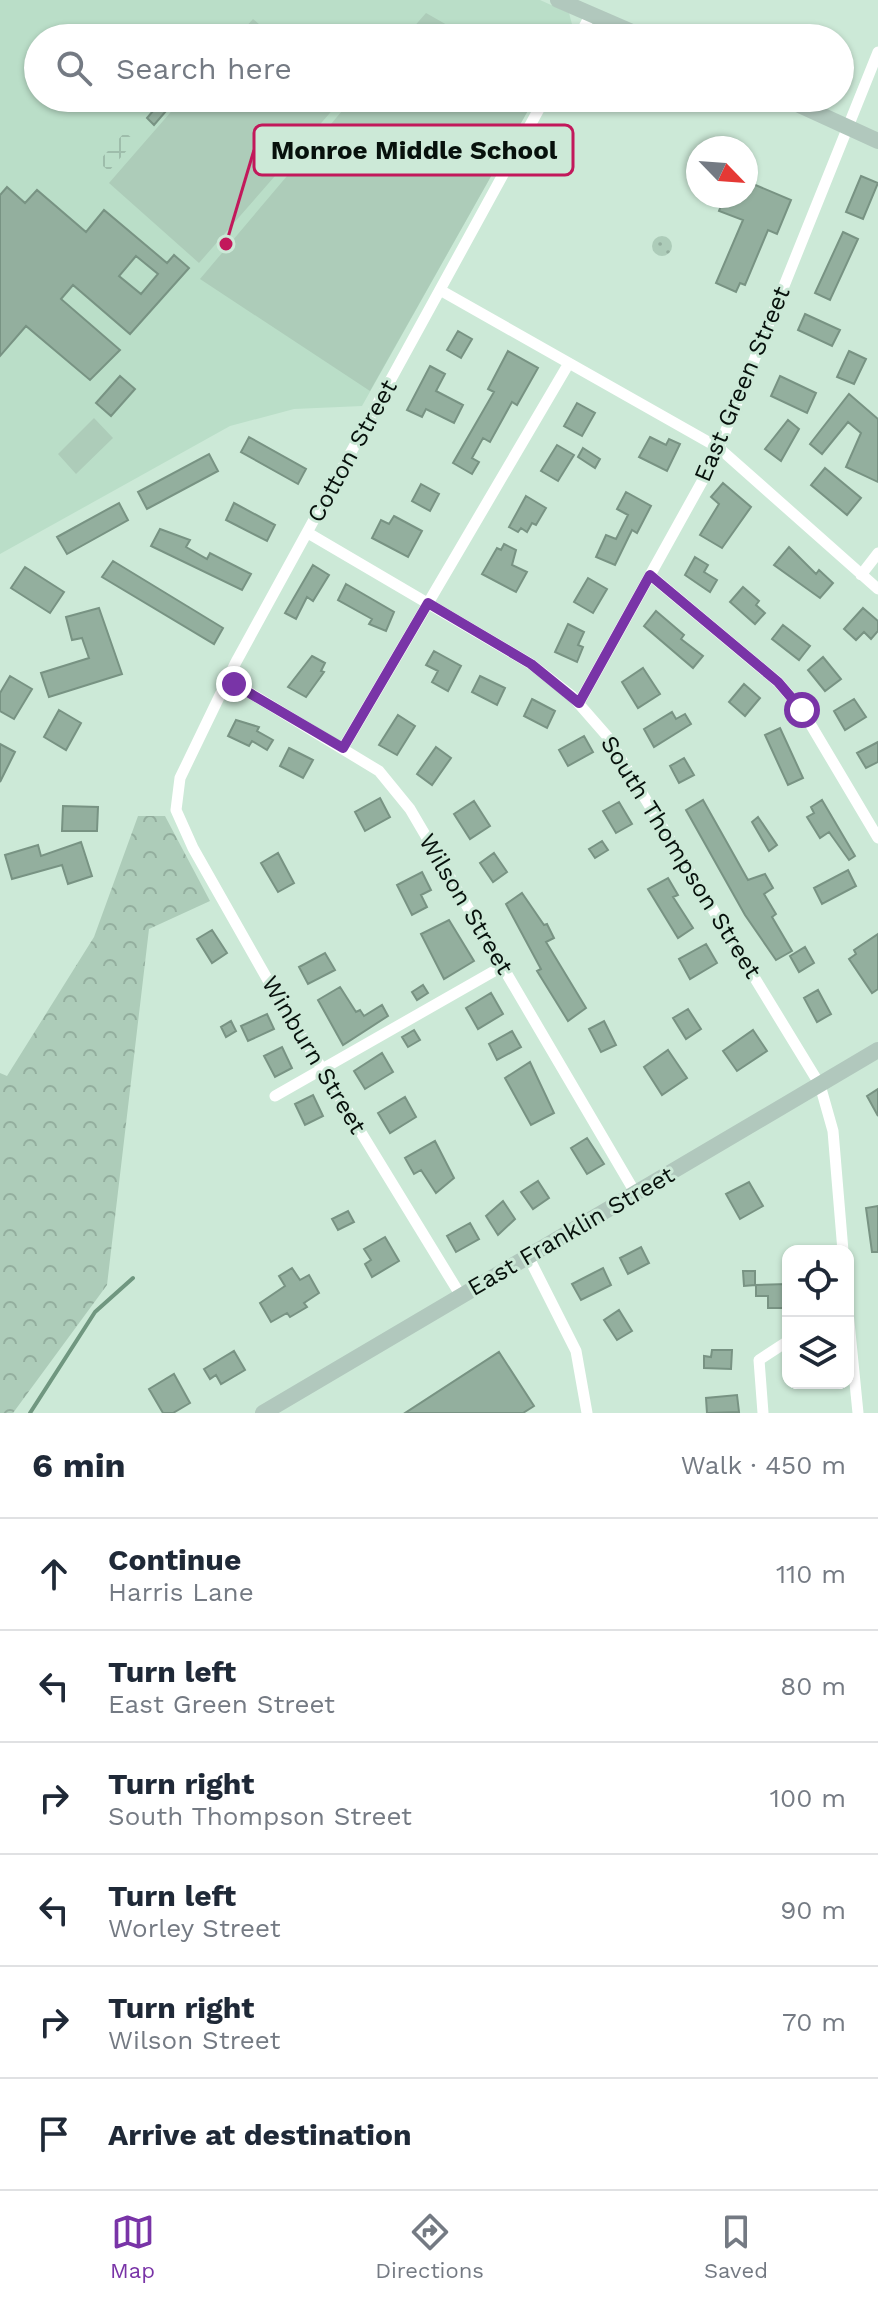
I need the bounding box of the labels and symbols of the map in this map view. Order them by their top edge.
callout: Monroe Middle School [254,125,573,175]
text: Monroe Middle School [271,135,558,165]
north arrow [686,136,758,208]
street label: East Green Street [688,282,796,486]
street label: Cotton Street [301,375,403,527]
route end [216,666,252,702]
route start [784,692,820,728]
street label: South Thompson Street [595,731,767,983]
street label: Wilson Street [413,829,519,979]
street label: Winburn Street [256,971,372,1139]
street label: East Franklin Street [463,1160,679,1302]

